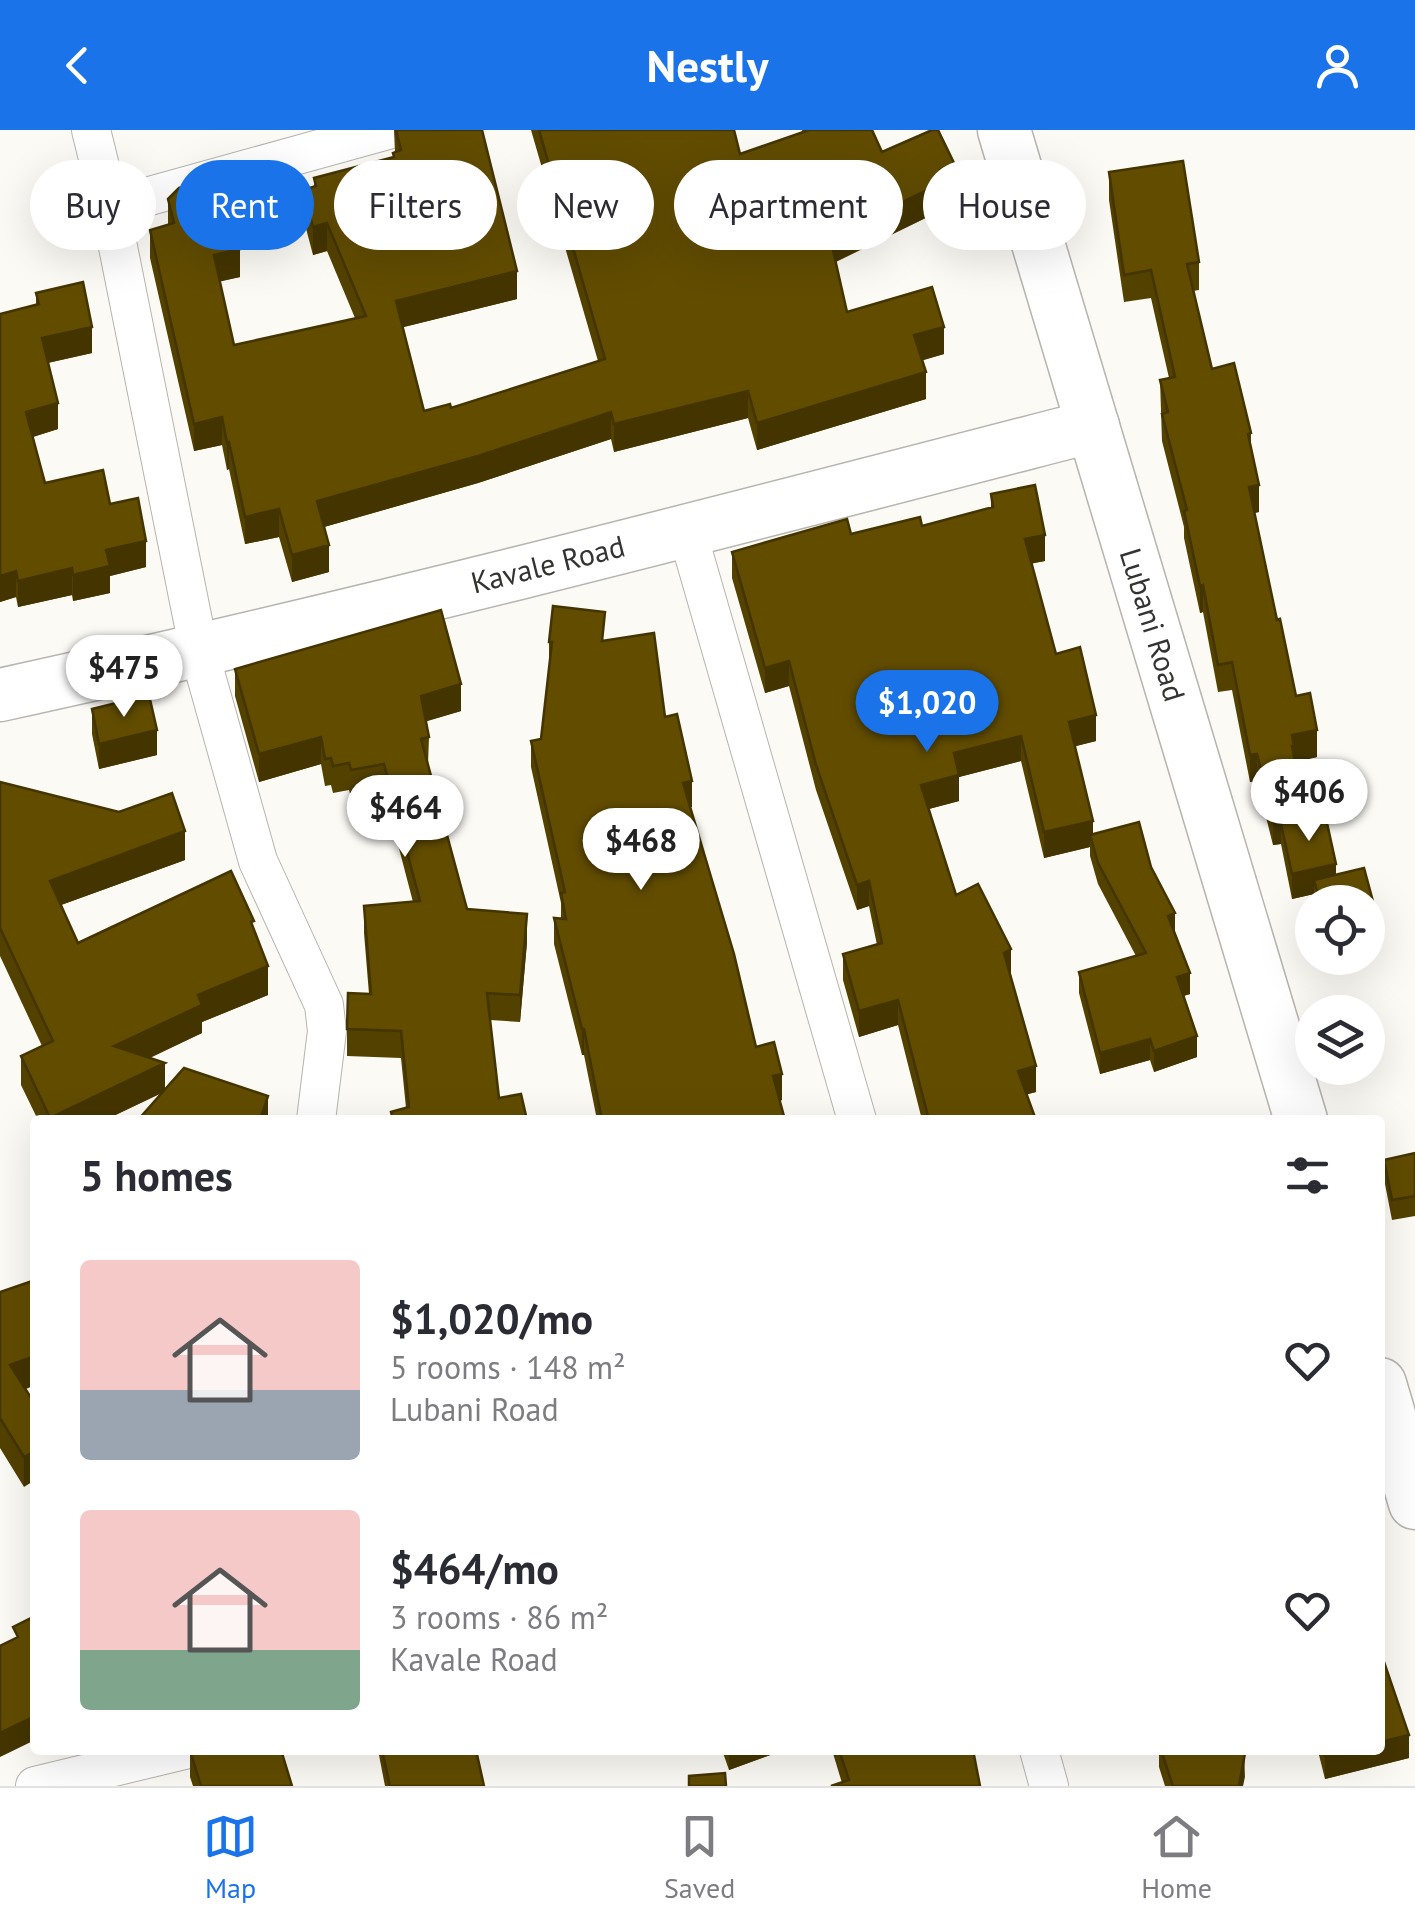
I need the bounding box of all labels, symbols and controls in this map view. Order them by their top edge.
text: Nestly [647,36,768,94]
icon: back [50,38,105,93]
icon: person [1310,38,1365,93]
chip: Buy [30,160,156,250]
chip: Rent [176,160,314,250]
chip: Filters [334,160,497,250]
chip: New [517,160,654,250]
chip: Apartment [674,160,903,250]
chip: House [923,160,1086,250]
street label: Kavale Road [467,526,629,601]
street label: Lubani Road [1112,543,1195,706]
pin: $475 [65,635,183,720]
text: $475 [88,646,160,688]
pin: $1,020 [846,670,1008,755]
text: $1,020 [878,681,976,723]
pin: $406 [1250,759,1368,844]
text: $406 [1273,770,1345,812]
pin: $464 [346,775,464,860]
text: $464 [369,786,441,828]
pin: $468 [582,808,700,893]
text: $468 [605,819,677,861]
map controls [1295,885,1385,1085]
button: locate [1295,885,1385,975]
button: layers [1295,995,1385,1085]
text: 5 homes [80,1148,233,1203]
icon: filters [1280,1148,1335,1203]
text: $1,020/mo [390,1291,593,1346]
icon: home [160,1300,280,1420]
icon: heart [1280,1333,1335,1388]
text: 5 rooms · 148 m² [390,1346,626,1388]
text: Lubani Road [390,1388,559,1430]
text: $464/mo [390,1541,559,1596]
icon: home [160,1550,280,1670]
icon: heart [1280,1583,1335,1638]
text: 3 rooms · 86 m² [390,1596,608,1638]
text: Kavale Road [390,1638,558,1680]
tab: Map [203,1809,258,1906]
tab: Saved [664,1809,735,1906]
tab: Home [1141,1809,1212,1906]

